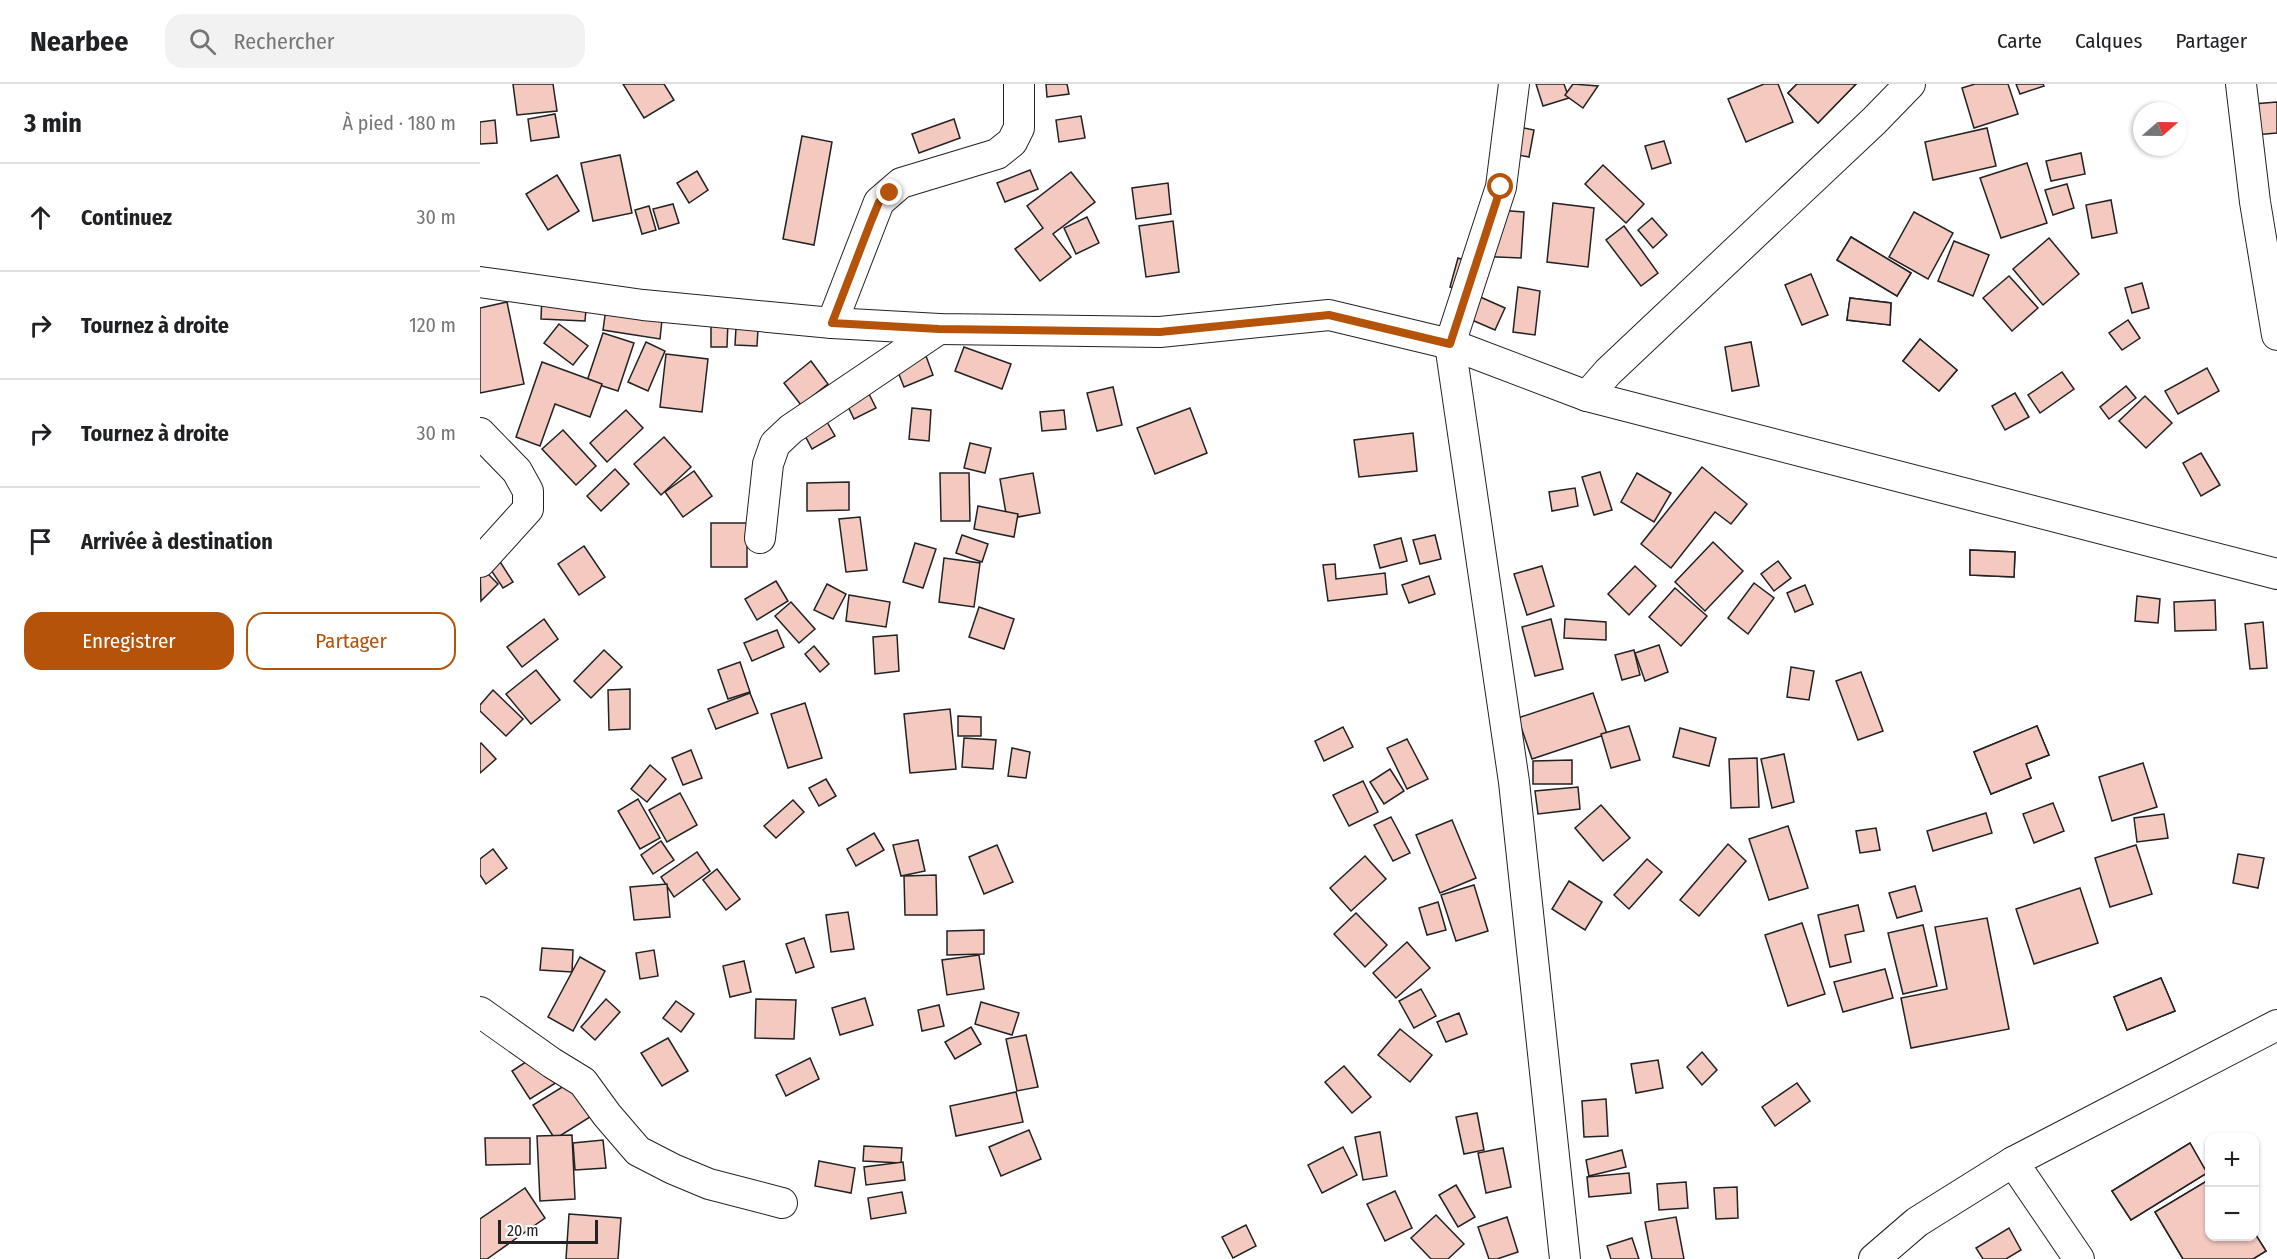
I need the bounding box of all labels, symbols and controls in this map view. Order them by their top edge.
search box [165,14,585,68]
text: Nearbee [30,25,129,58]
icon: search [186,25,219,58]
text: Rechercher [234,28,335,55]
text: Carte [1997,28,2042,54]
text: Calques [2075,28,2142,54]
text: Partager [2175,28,2247,54]
north arrow [2133,102,2187,156]
text: 3 min [24,108,82,139]
text: À pied · 180 m [343,111,456,135]
route start [1487,173,1513,199]
route end [876,179,902,205]
icon: ahead [24,201,57,234]
text: Continuez [81,204,172,231]
text: 30 m [416,205,456,229]
icon: right [24,309,57,342]
text: Tournez à droite [81,312,229,339]
text: 120 m [409,313,456,337]
icon: right [24,417,57,450]
text: Tournez à droite [81,420,229,447]
text: 30 m [416,421,456,445]
icon: arrive [24,525,57,558]
text: Arrivée à destination [81,528,273,555]
button: Enregistrer [24,612,234,670]
button: Partager [246,612,456,670]
map controls [2205,1133,2259,1241]
button: + [2205,1133,2259,1187]
button: − [2205,1187,2259,1241]
scale bar [498,1217,598,1244]
text: 20 m [507,1221,538,1240]

